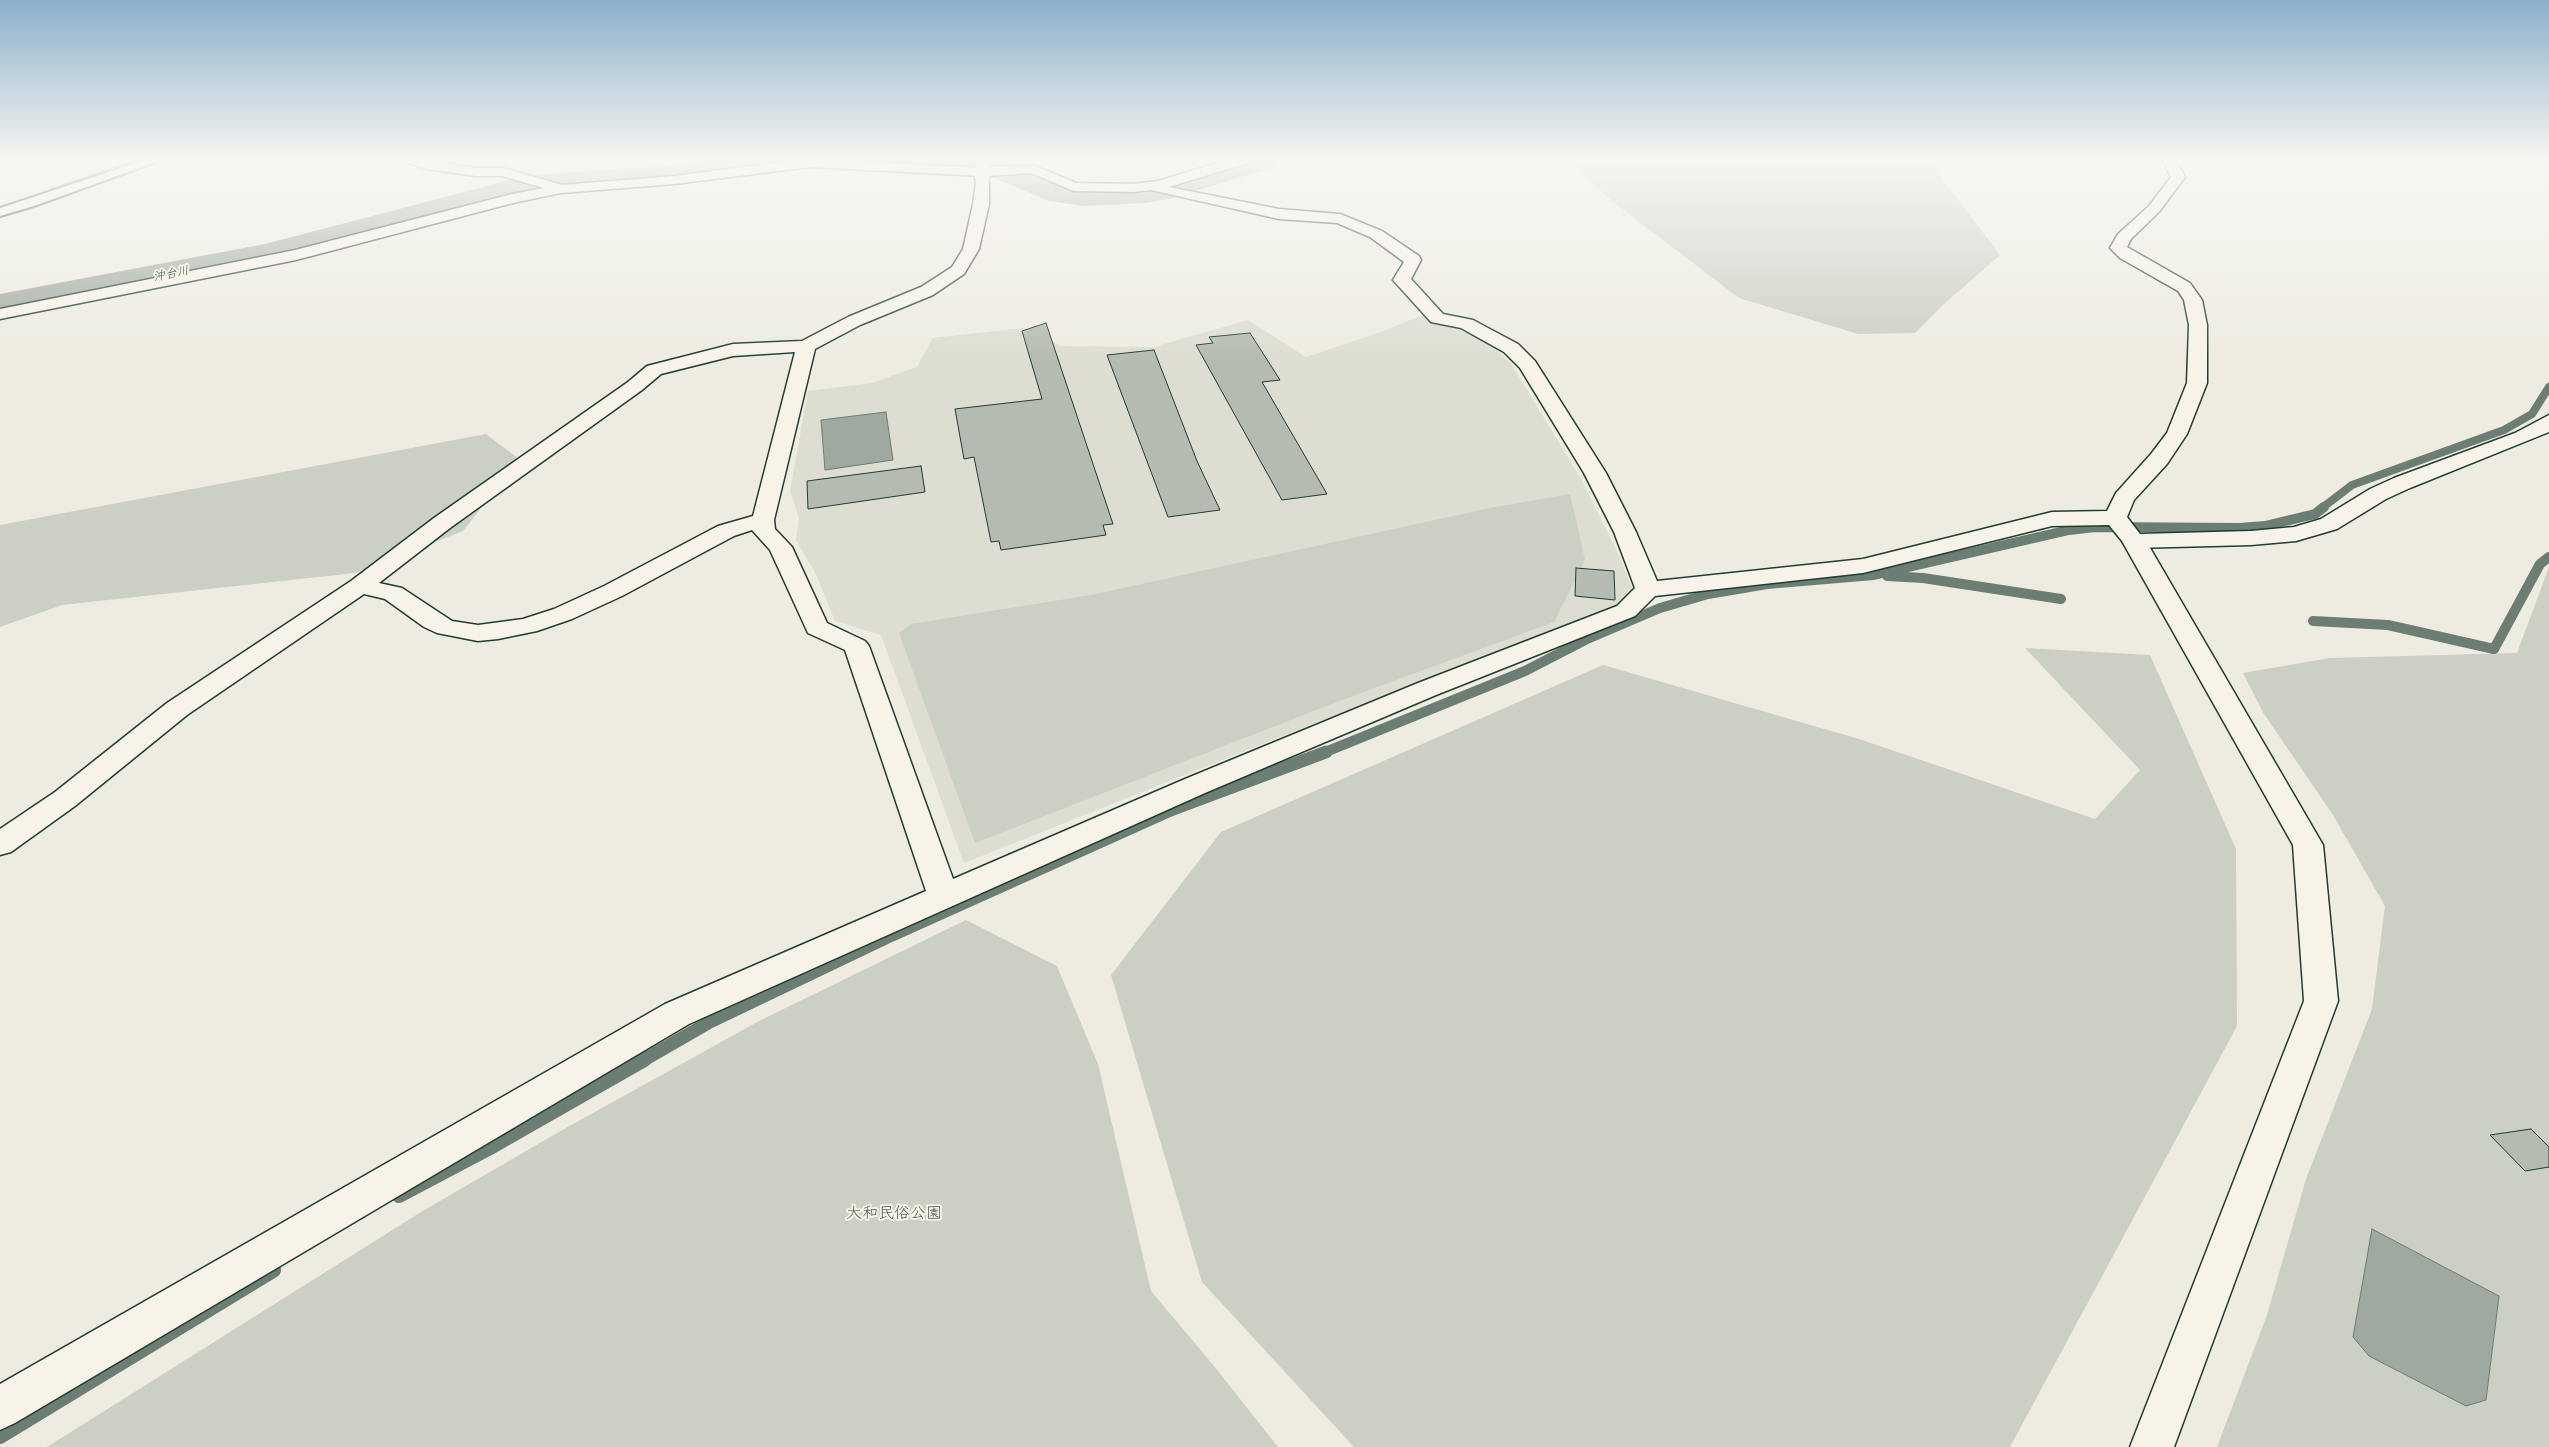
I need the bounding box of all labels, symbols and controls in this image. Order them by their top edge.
water label: 沖台川 [152,263,190,285]
park label: 大和民俗公園 [846,1204,942,1224]

